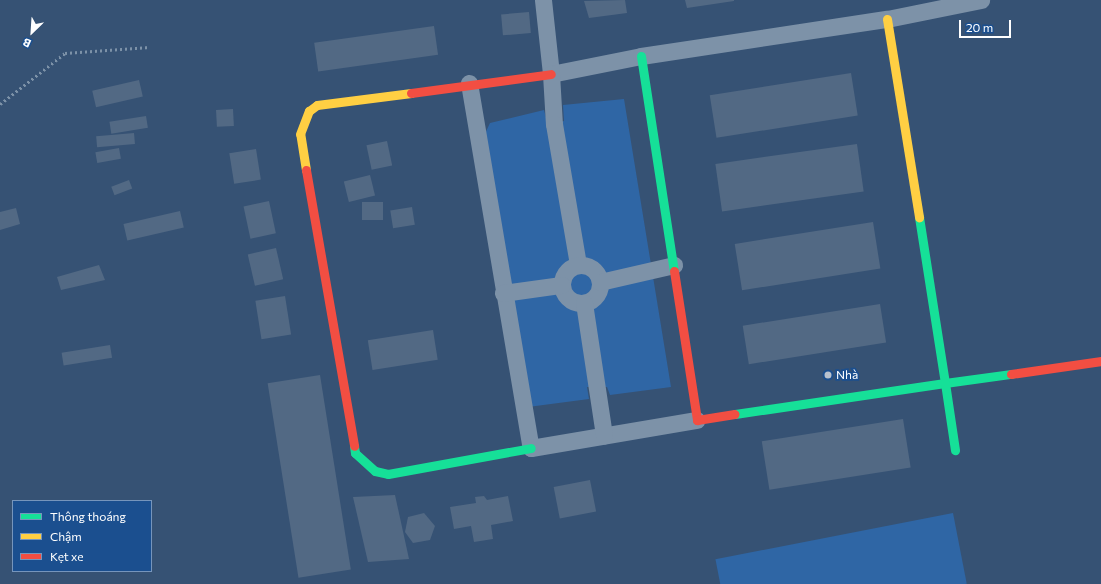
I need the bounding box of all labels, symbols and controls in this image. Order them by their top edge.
north arrow [12,12,52,52]
scale bar [961,12,1013,38]
text: 20 m [966,20,993,34]
text: B [21,36,33,51]
place label: Nhà [836,368,858,382]
marker: Nhà [823,370,833,380]
legend [12,500,152,572]
text: Thông thoáng [50,509,126,523]
text: Chậm [50,529,82,543]
text: Kẹt xe [50,549,84,563]

